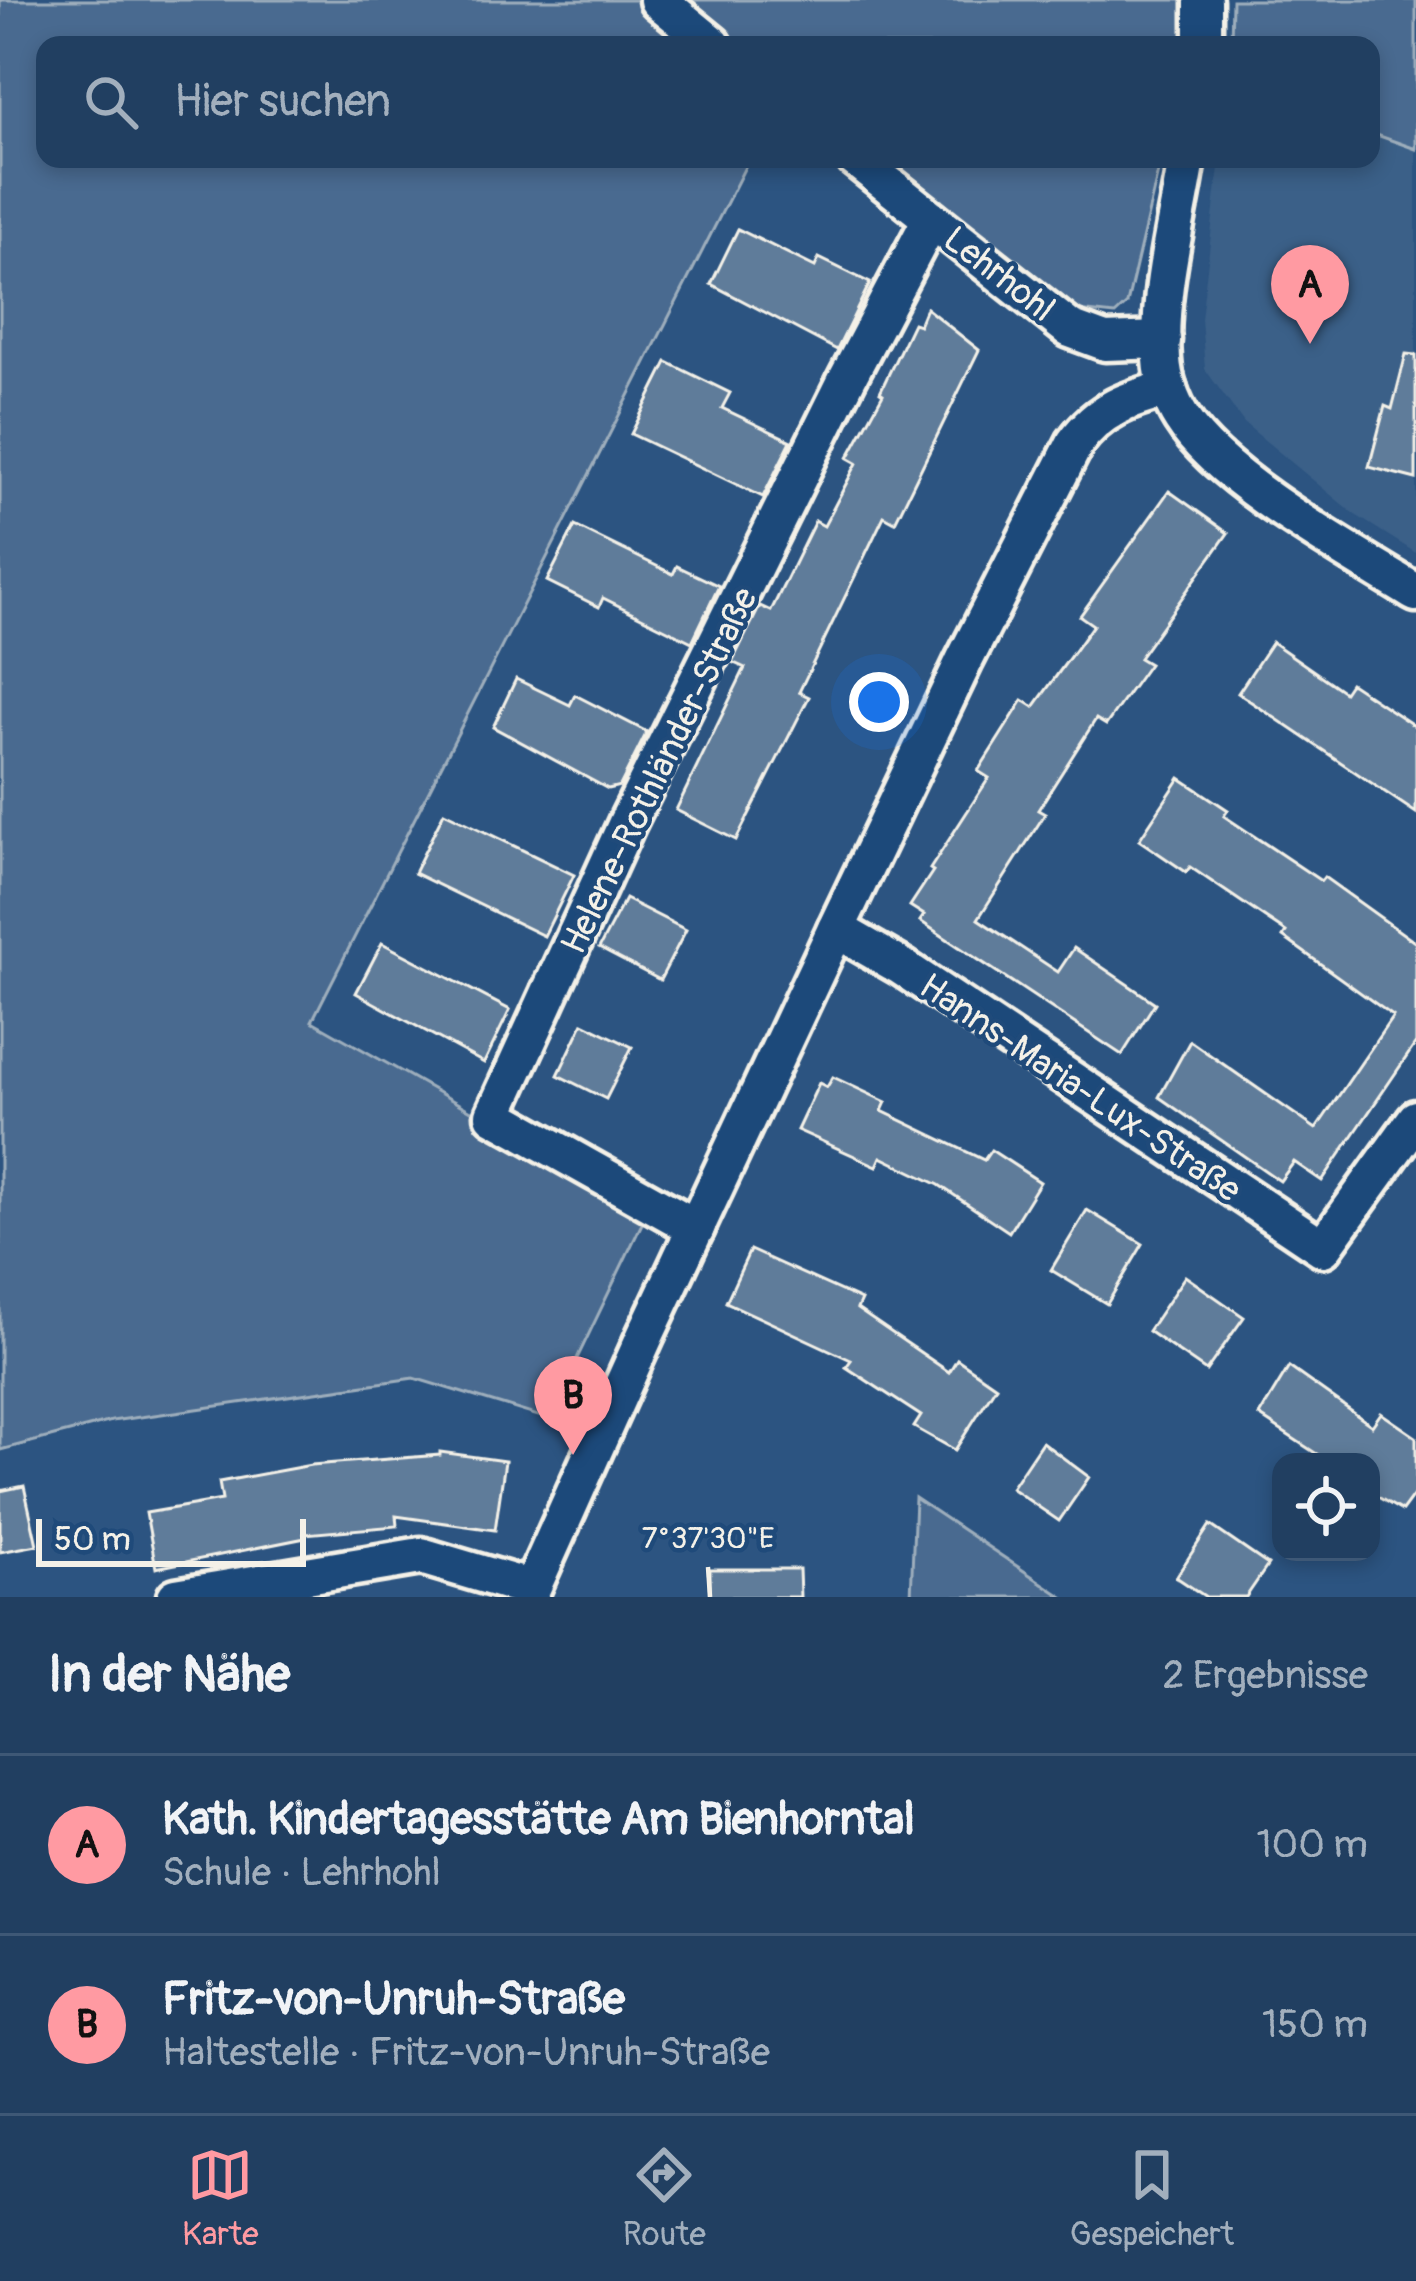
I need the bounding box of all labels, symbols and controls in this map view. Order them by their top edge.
search box [36,36,1380,168]
icon: search [78,69,144,135]
text: Hier suchen [174,74,391,130]
street label: Lehrhohl [934,217,1064,332]
pin: A [1271,245,1349,344]
street label: Helene-Rothländer-Straße [551,580,768,961]
your location [849,672,909,732]
street label: Hanns-Maria-Lux-Straße [911,964,1250,1213]
pin: B [534,1356,612,1455]
map controls [1272,1453,1380,1561]
button: locate [1272,1453,1380,1561]
scale bar [36,1513,306,1566]
text: 50 m [54,1519,131,1560]
text: 7°37'30"E [642,1520,774,1557]
text: In der Nähe [48,1643,290,1707]
text: 2 Ergebnisse [1162,1651,1368,1700]
text: Kath. Kindertagesstätte Am Bienhorntal [162,1792,915,1848]
text: A [74,1820,100,1869]
text: 100 m [1256,1820,1368,1869]
text: Schule · Lehrhohl [162,1848,441,1897]
text: Fritz-von-Unruh-Straße [162,1972,625,2028]
text: B [76,2000,98,2049]
text: 150 m [1262,2000,1368,2049]
text: Haltestelle · Fritz-von-Unruh-Straße [162,2028,770,2077]
tab: Karte [182,2142,259,2255]
tab: Route [623,2142,706,2255]
tab: Gespeichert [1070,2142,1234,2255]

